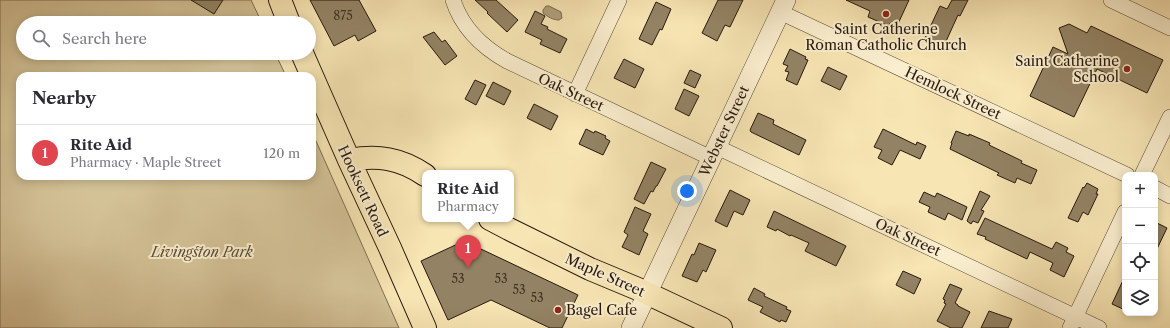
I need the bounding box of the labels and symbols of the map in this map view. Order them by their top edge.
house number: 875 [333,8,353,23]
marker: Saint Catherine Roman Catholic Church [881,9,891,19]
place label: Saint Catherine Roman Catholic Church [805,20,967,54]
place label: Saint Catherine School [1015,52,1119,86]
street label: Hemlock Street [902,63,1004,123]
marker: Saint Catherine School [1122,64,1132,74]
street label: Oak Street [535,69,607,115]
street label: Webster Street [695,83,753,180]
street label: Hooksett Road [334,142,392,240]
your location [677,181,697,201]
street label: Oak Street [872,214,944,260]
pin: 1 [455,235,481,268]
park label: Livingston Park [150,243,254,261]
street label: Maple Street [562,249,648,301]
house number: 53 [451,271,465,286]
house number: 53 [494,271,508,286]
house number: 53 [512,282,526,297]
house number: 53 [530,290,544,305]
place label: Bagel Cafe [566,301,637,319]
marker: Bagel Cafe [553,305,563,315]

